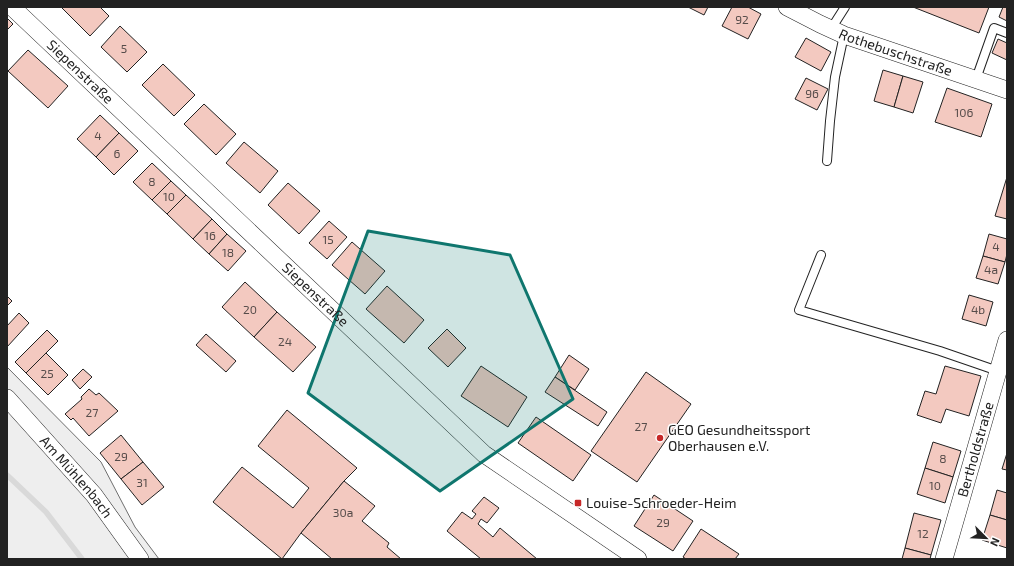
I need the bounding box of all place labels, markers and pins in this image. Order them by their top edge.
place label: GEO Gesundheitssport Oberhausen e.V. [668,421,810,454]
marker: GEO Gesundheitssport Oberhausen e.V. [655,433,665,443]
place label: Louise-Schroeder-Heim [586,494,736,511]
marker: Louise-Schroeder-Heim [573,498,583,508]

